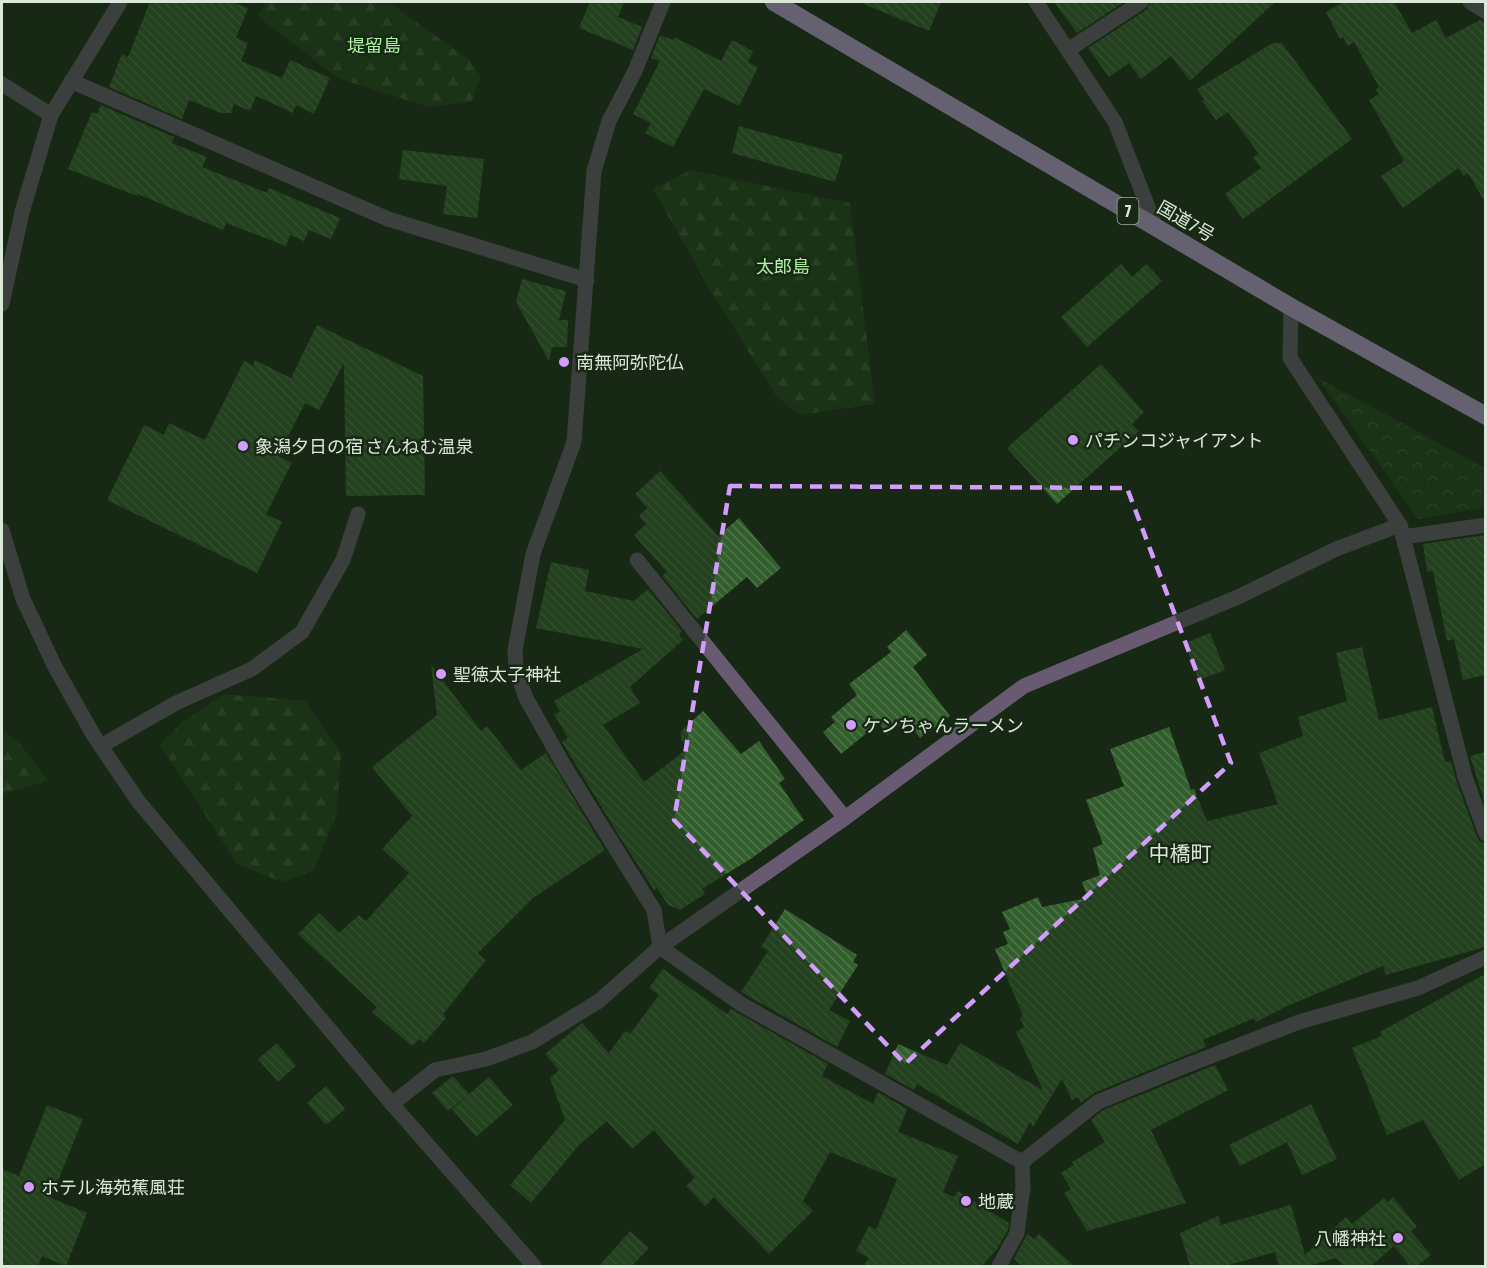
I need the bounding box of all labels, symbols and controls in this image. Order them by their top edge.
park label: 堤留島 [347,35,401,56]
street label: 国道7号 [1154,196,1218,246]
road number: 7 [1118,198,1138,224]
park label: 太郎島 [756,256,810,277]
place label: 南無阿弥陀仏 [576,352,684,373]
marker: 南無阿弥陀仏 [557,355,571,369]
place label: パチンコジャイアント [1085,430,1263,451]
marker: パチンコジャイアント [1066,433,1080,447]
place label: 象潟夕日の宿 さんねむ温泉 [255,436,473,457]
marker: 象潟夕日の宿 さんねむ温泉 [236,439,250,453]
place label: 聖徳太子神社 [453,664,561,685]
marker: 聖徳太子神社 [434,667,448,681]
place label: ケンちゃんラーメン [863,715,1024,736]
marker: ケンちゃんラーメン [844,718,858,732]
district label: 中橋町 [1149,841,1212,865]
place label: ホテル海苑蕉風荘 [41,1177,185,1198]
marker: ホテル海苑蕉風荘 [22,1180,36,1194]
place label: 地蔵 [978,1191,1014,1212]
marker: 地蔵 [959,1194,973,1208]
place label: 八幡神社 [1314,1228,1386,1249]
marker: 八幡神社 [1391,1231,1405,1245]

